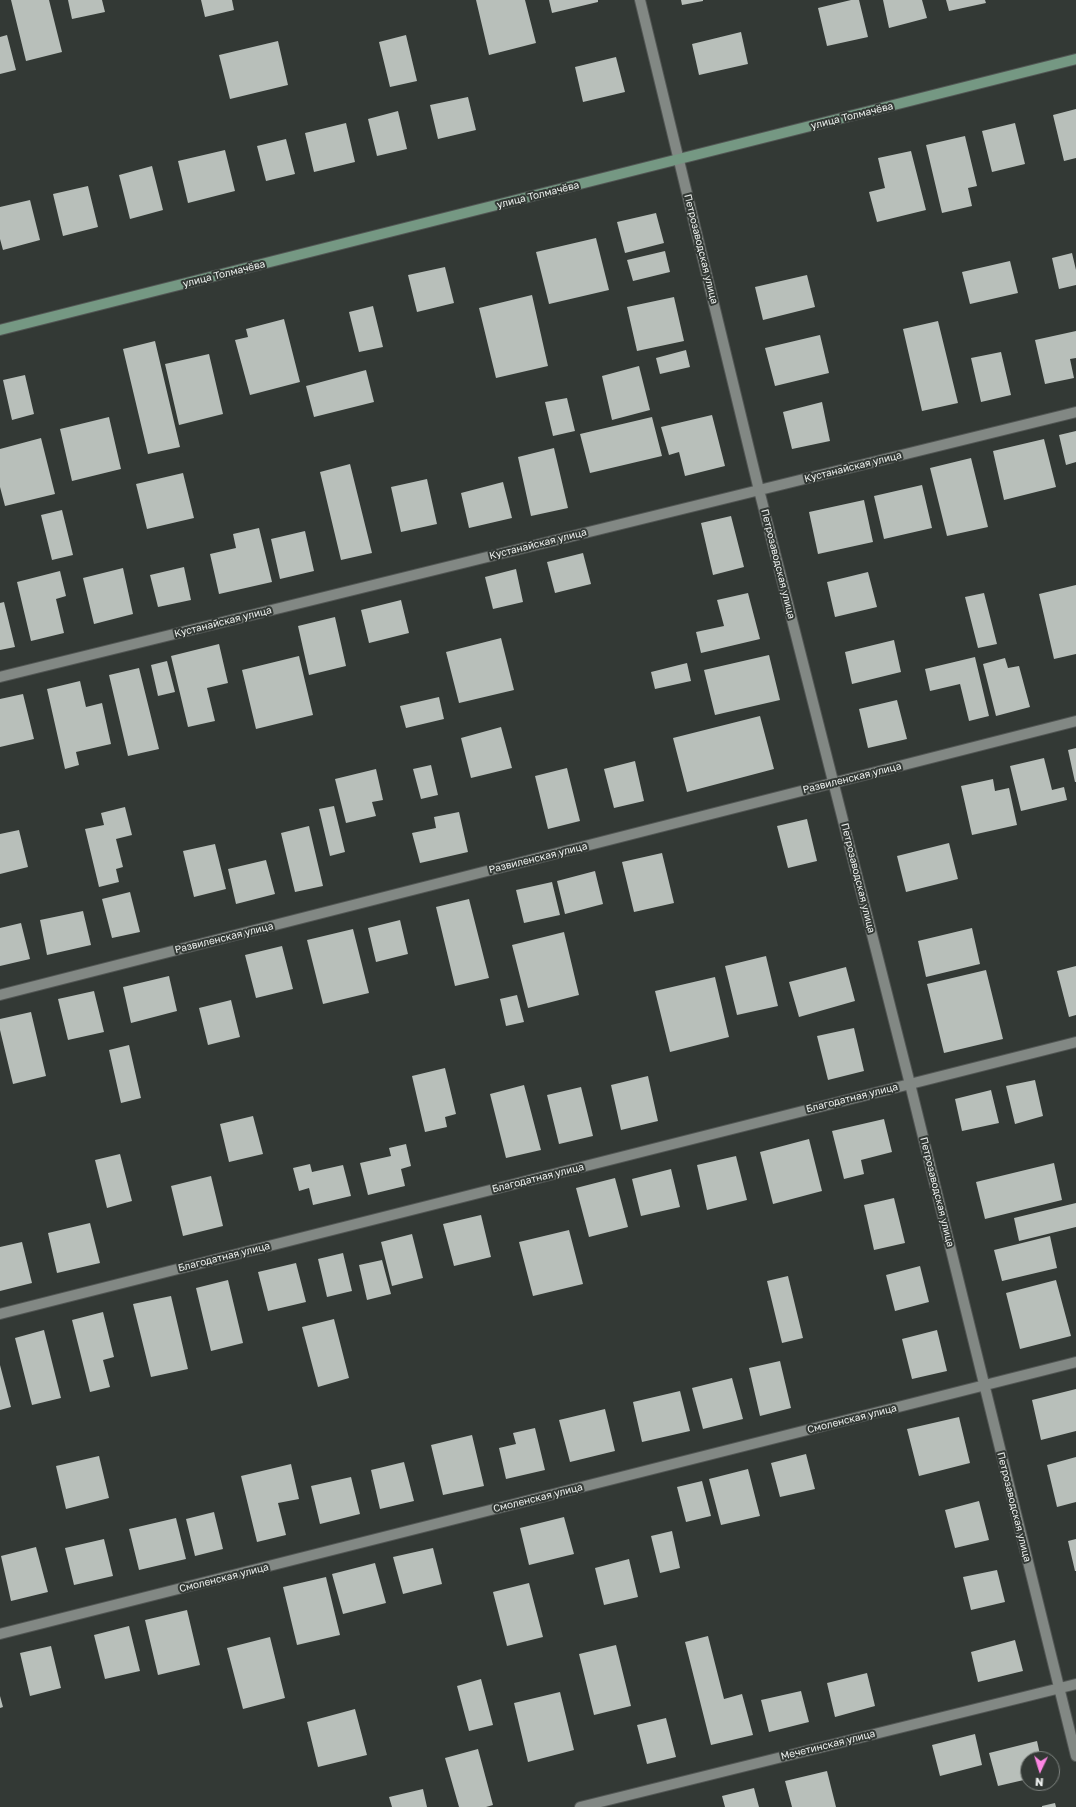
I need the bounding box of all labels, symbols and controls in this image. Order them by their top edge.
street label: улица Толмачёва [810,100,894,132]
street label: улица Толмачёва [496,179,580,211]
street label: Петрозаводская улица [682,193,720,305]
street label: улица Толмачёва [182,258,266,290]
street label: Кустанайская улица [803,449,903,485]
street label: Петрозаводская улица [759,508,797,620]
street label: Кустанайская улица [488,526,588,562]
street label: Кустанайская улица [173,604,273,640]
street label: Развиленская улица [801,760,903,796]
street label: Петрозаводская улица [839,822,877,934]
street label: Развиленская улица [487,840,589,876]
street label: Развиленская улица [173,920,275,956]
street label: Благодатная улица [805,1081,899,1115]
street label: Петрозаводская улица [918,1136,956,1248]
street label: Благодатная улица [491,1161,585,1195]
street label: Благодатная улица [177,1240,271,1274]
street label: Смоленская улица [806,1402,898,1436]
street label: Петрозаводская улица [995,1451,1033,1563]
street label: Смоленская улица [492,1481,584,1515]
street label: Смоленская улица [178,1561,270,1595]
street label: Мечетинская улица [779,1727,877,1763]
north arrow [1020,1751,1060,1791]
text: N [1035,1776,1044,1789]

